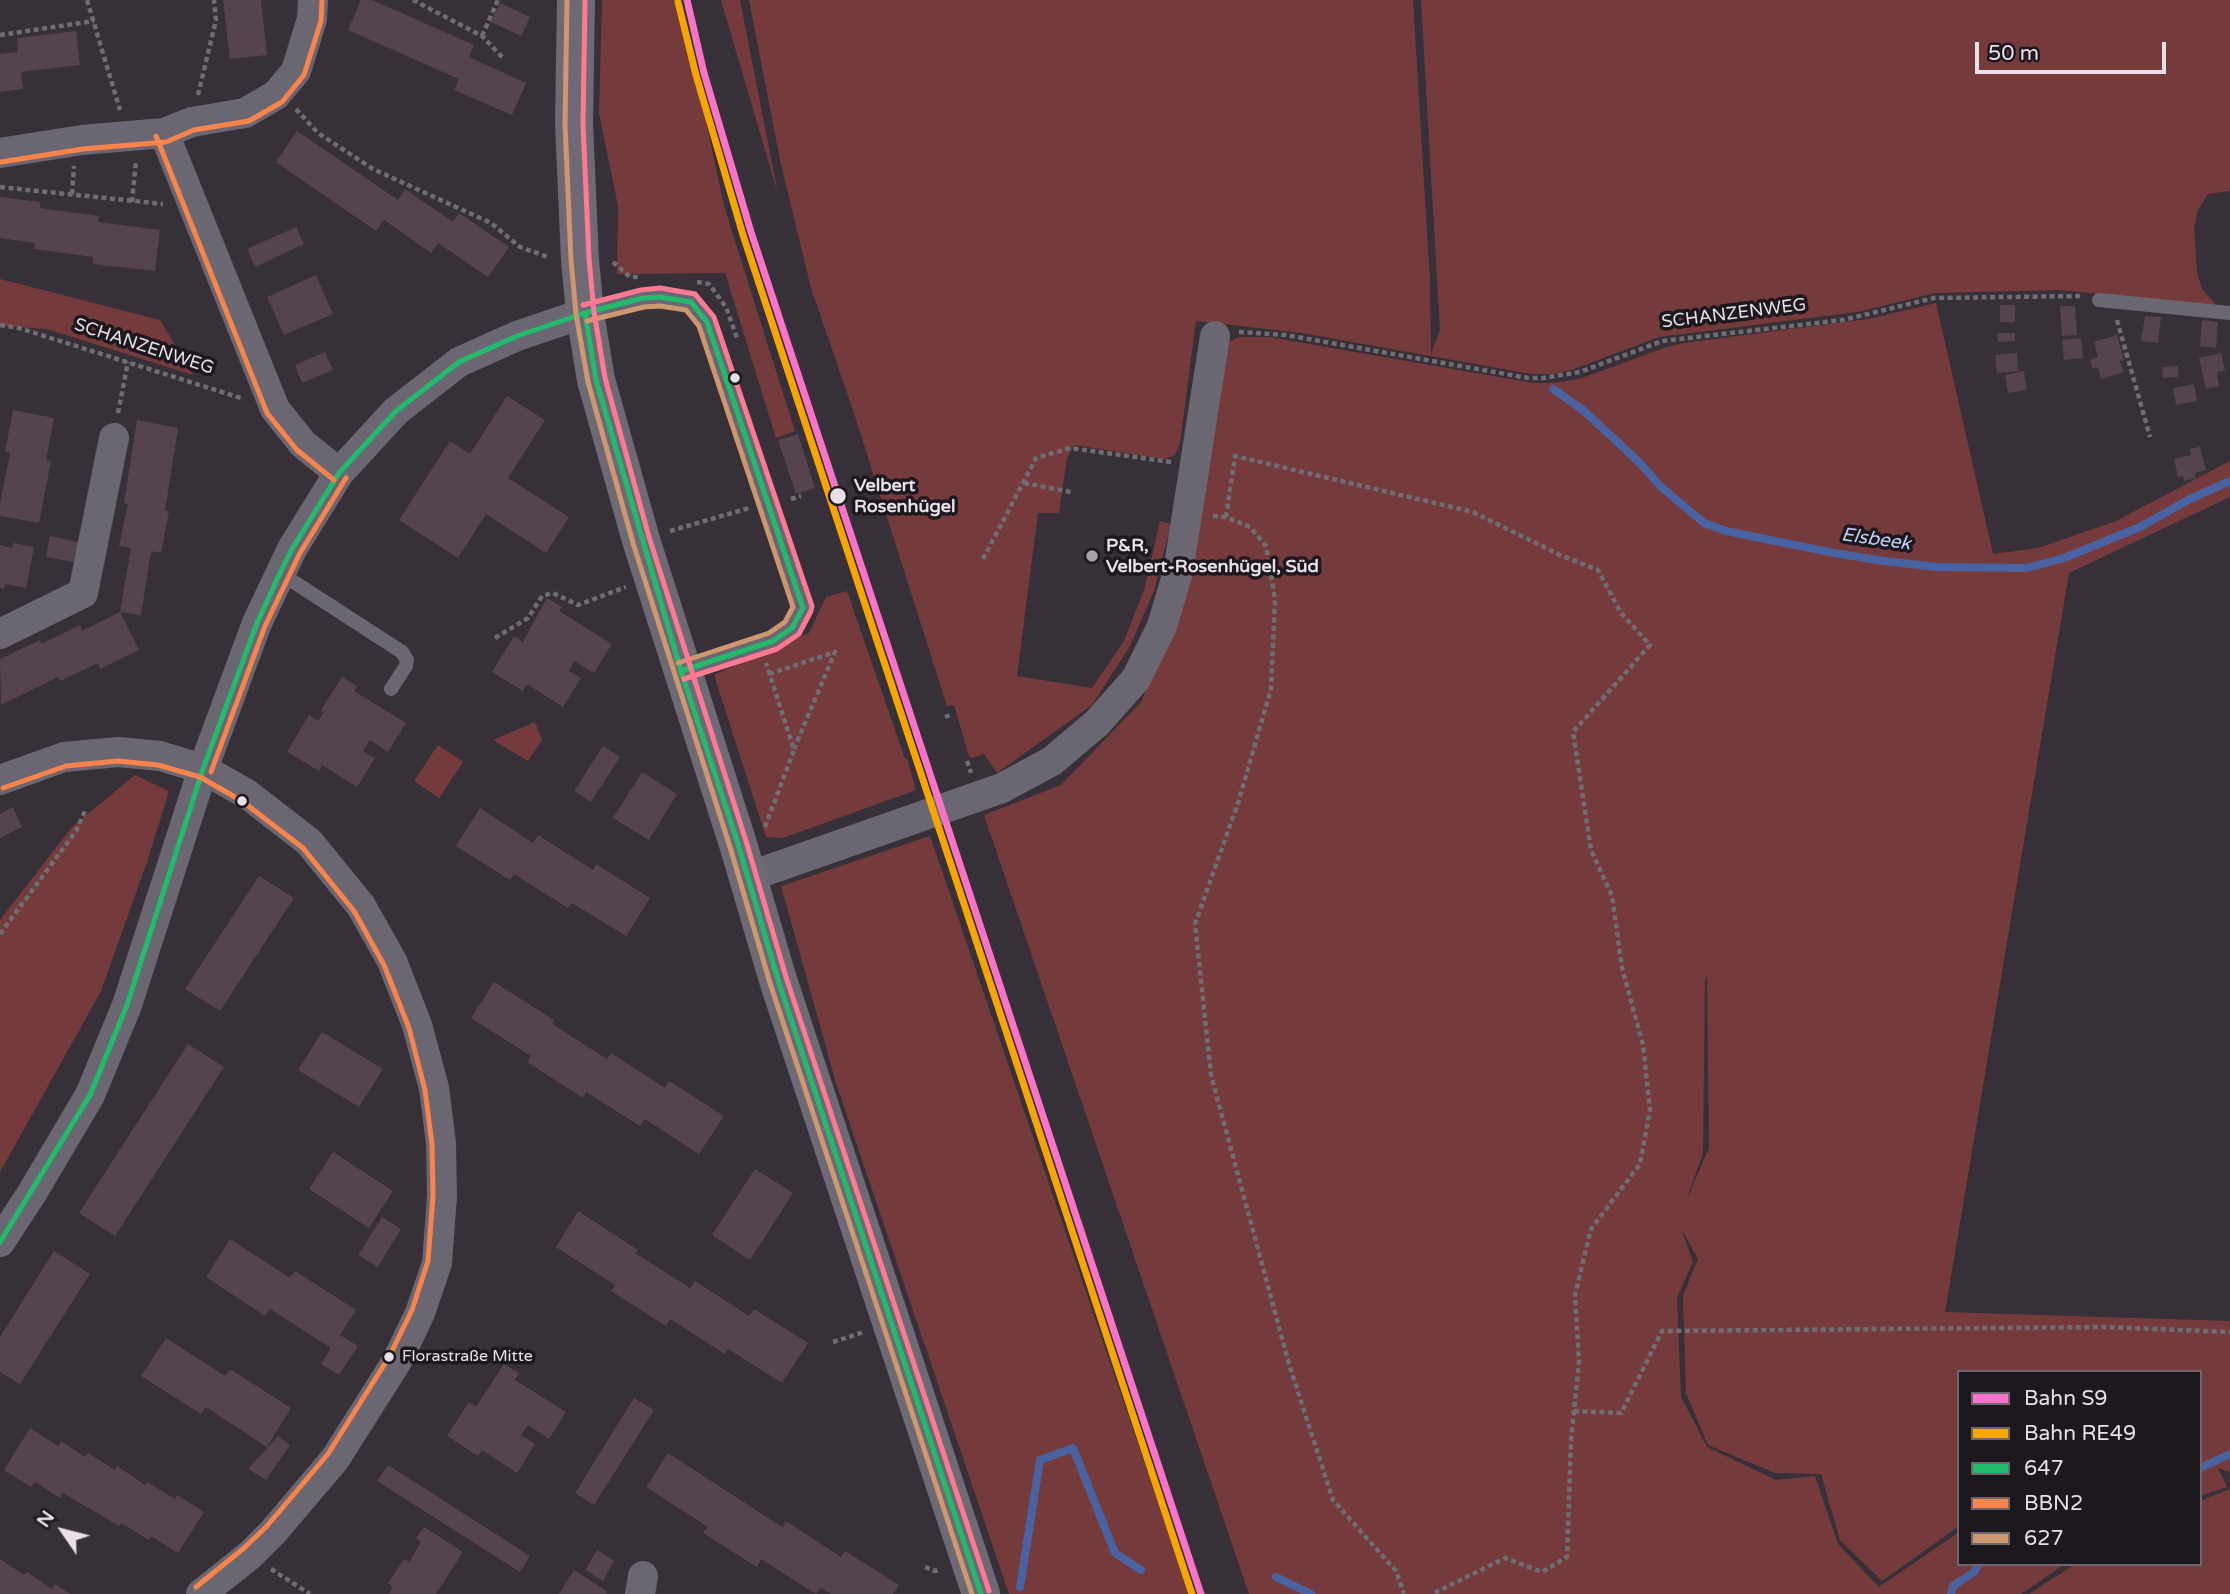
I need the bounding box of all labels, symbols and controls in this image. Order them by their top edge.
scale bar [1978,28,2169,72]
text: 50 m [1988,41,2039,66]
street label: SCHANZENWEG [1660,294,1808,334]
street label: SCHANZENWEG [71,314,217,380]
unlabelled marker [728,371,742,385]
place label: Velbert Rosenhügel [854,475,955,518]
marker: Velbert Rosenhügel [828,486,848,506]
water label: Elsbeek [1840,524,1912,556]
place label: P&R, Velbert-Rosenhügel, Süd [1106,535,1319,578]
marker: P&R, Velbert-Rosenhügel, Süd [1084,548,1100,564]
unlabelled marker [235,794,249,808]
place label: Florastraße Mitte [402,1347,533,1367]
marker: Florastraße Mitte [382,1350,396,1364]
legend [1957,1370,2202,1566]
text: Bahn S9 [2024,1386,2108,1411]
text: Bahn RE49 [2024,1421,2136,1446]
text: 647 [2024,1456,2064,1481]
text: BBN2 [2024,1491,2083,1516]
north arrow [28,1496,98,1566]
text: N [32,1506,59,1532]
text: 627 [2024,1526,2064,1551]

